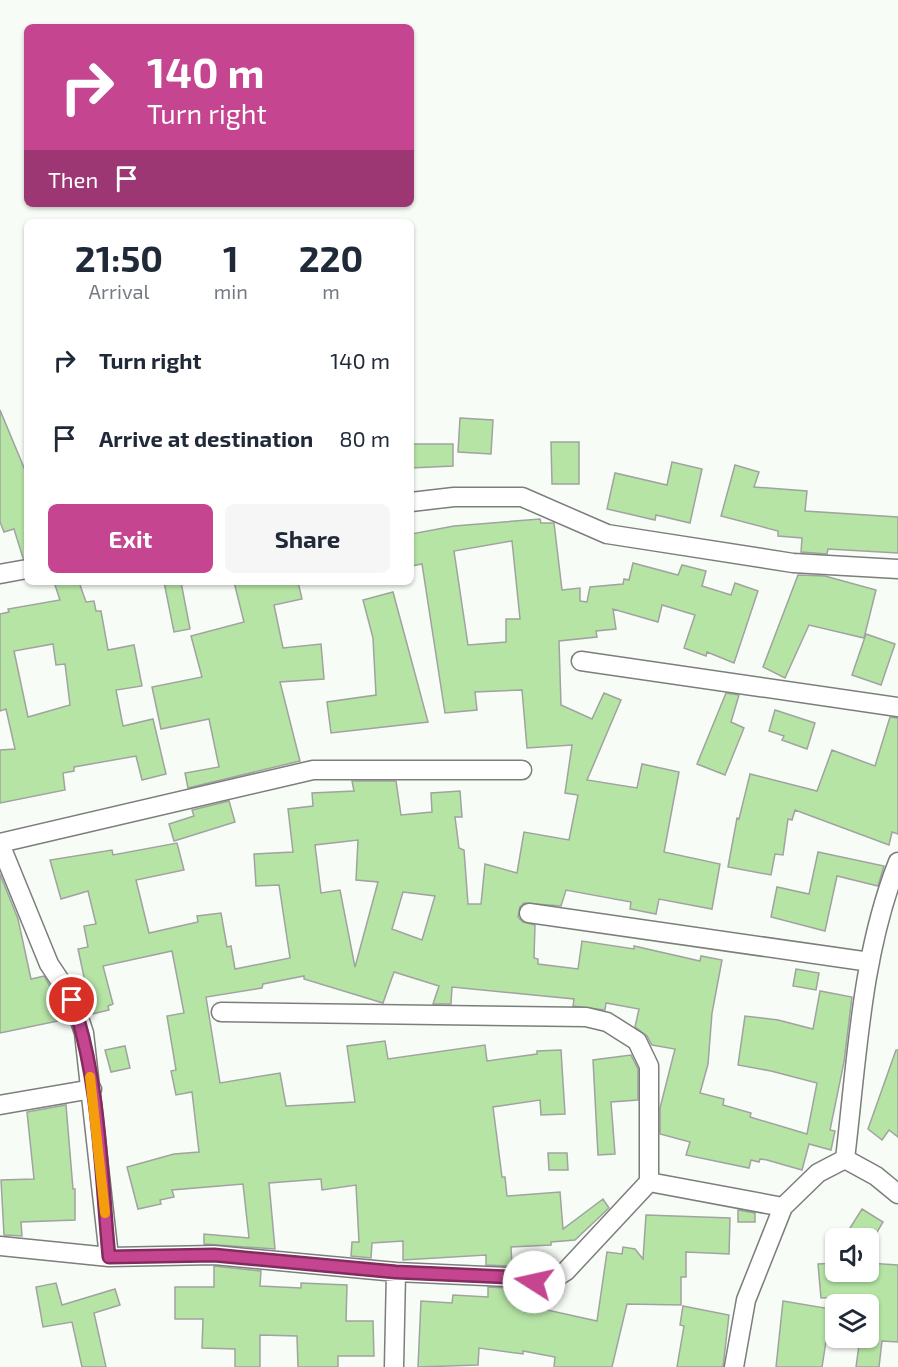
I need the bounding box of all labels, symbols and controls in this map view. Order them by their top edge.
text: 140 m [147,46,264,96]
icon: right [48,48,126,126]
text: Turn right [147,97,267,129]
icon: arrive [110,162,143,195]
text: Then [48,166,98,192]
text: 21:50 [75,236,163,279]
text: 1 [223,236,239,279]
text: 220 [299,236,363,279]
text: Arrival [88,279,149,303]
text: min [214,279,248,303]
text: m [322,279,340,303]
icon: right [48,344,81,377]
text: Turn right [99,347,201,373]
text: 140 m [330,347,390,373]
icon: arrive [48,422,81,455]
text: Arrive at destination [99,425,313,451]
text: 80 m [339,425,390,451]
button: Exit [48,504,213,573]
button: Share [225,504,390,573]
pin [46,974,97,1025]
icon: arrive [55,983,88,1016]
map controls [825,1228,879,1348]
button: sound [825,1228,879,1282]
position arrow [502,1250,566,1314]
button: layers [825,1294,879,1348]

